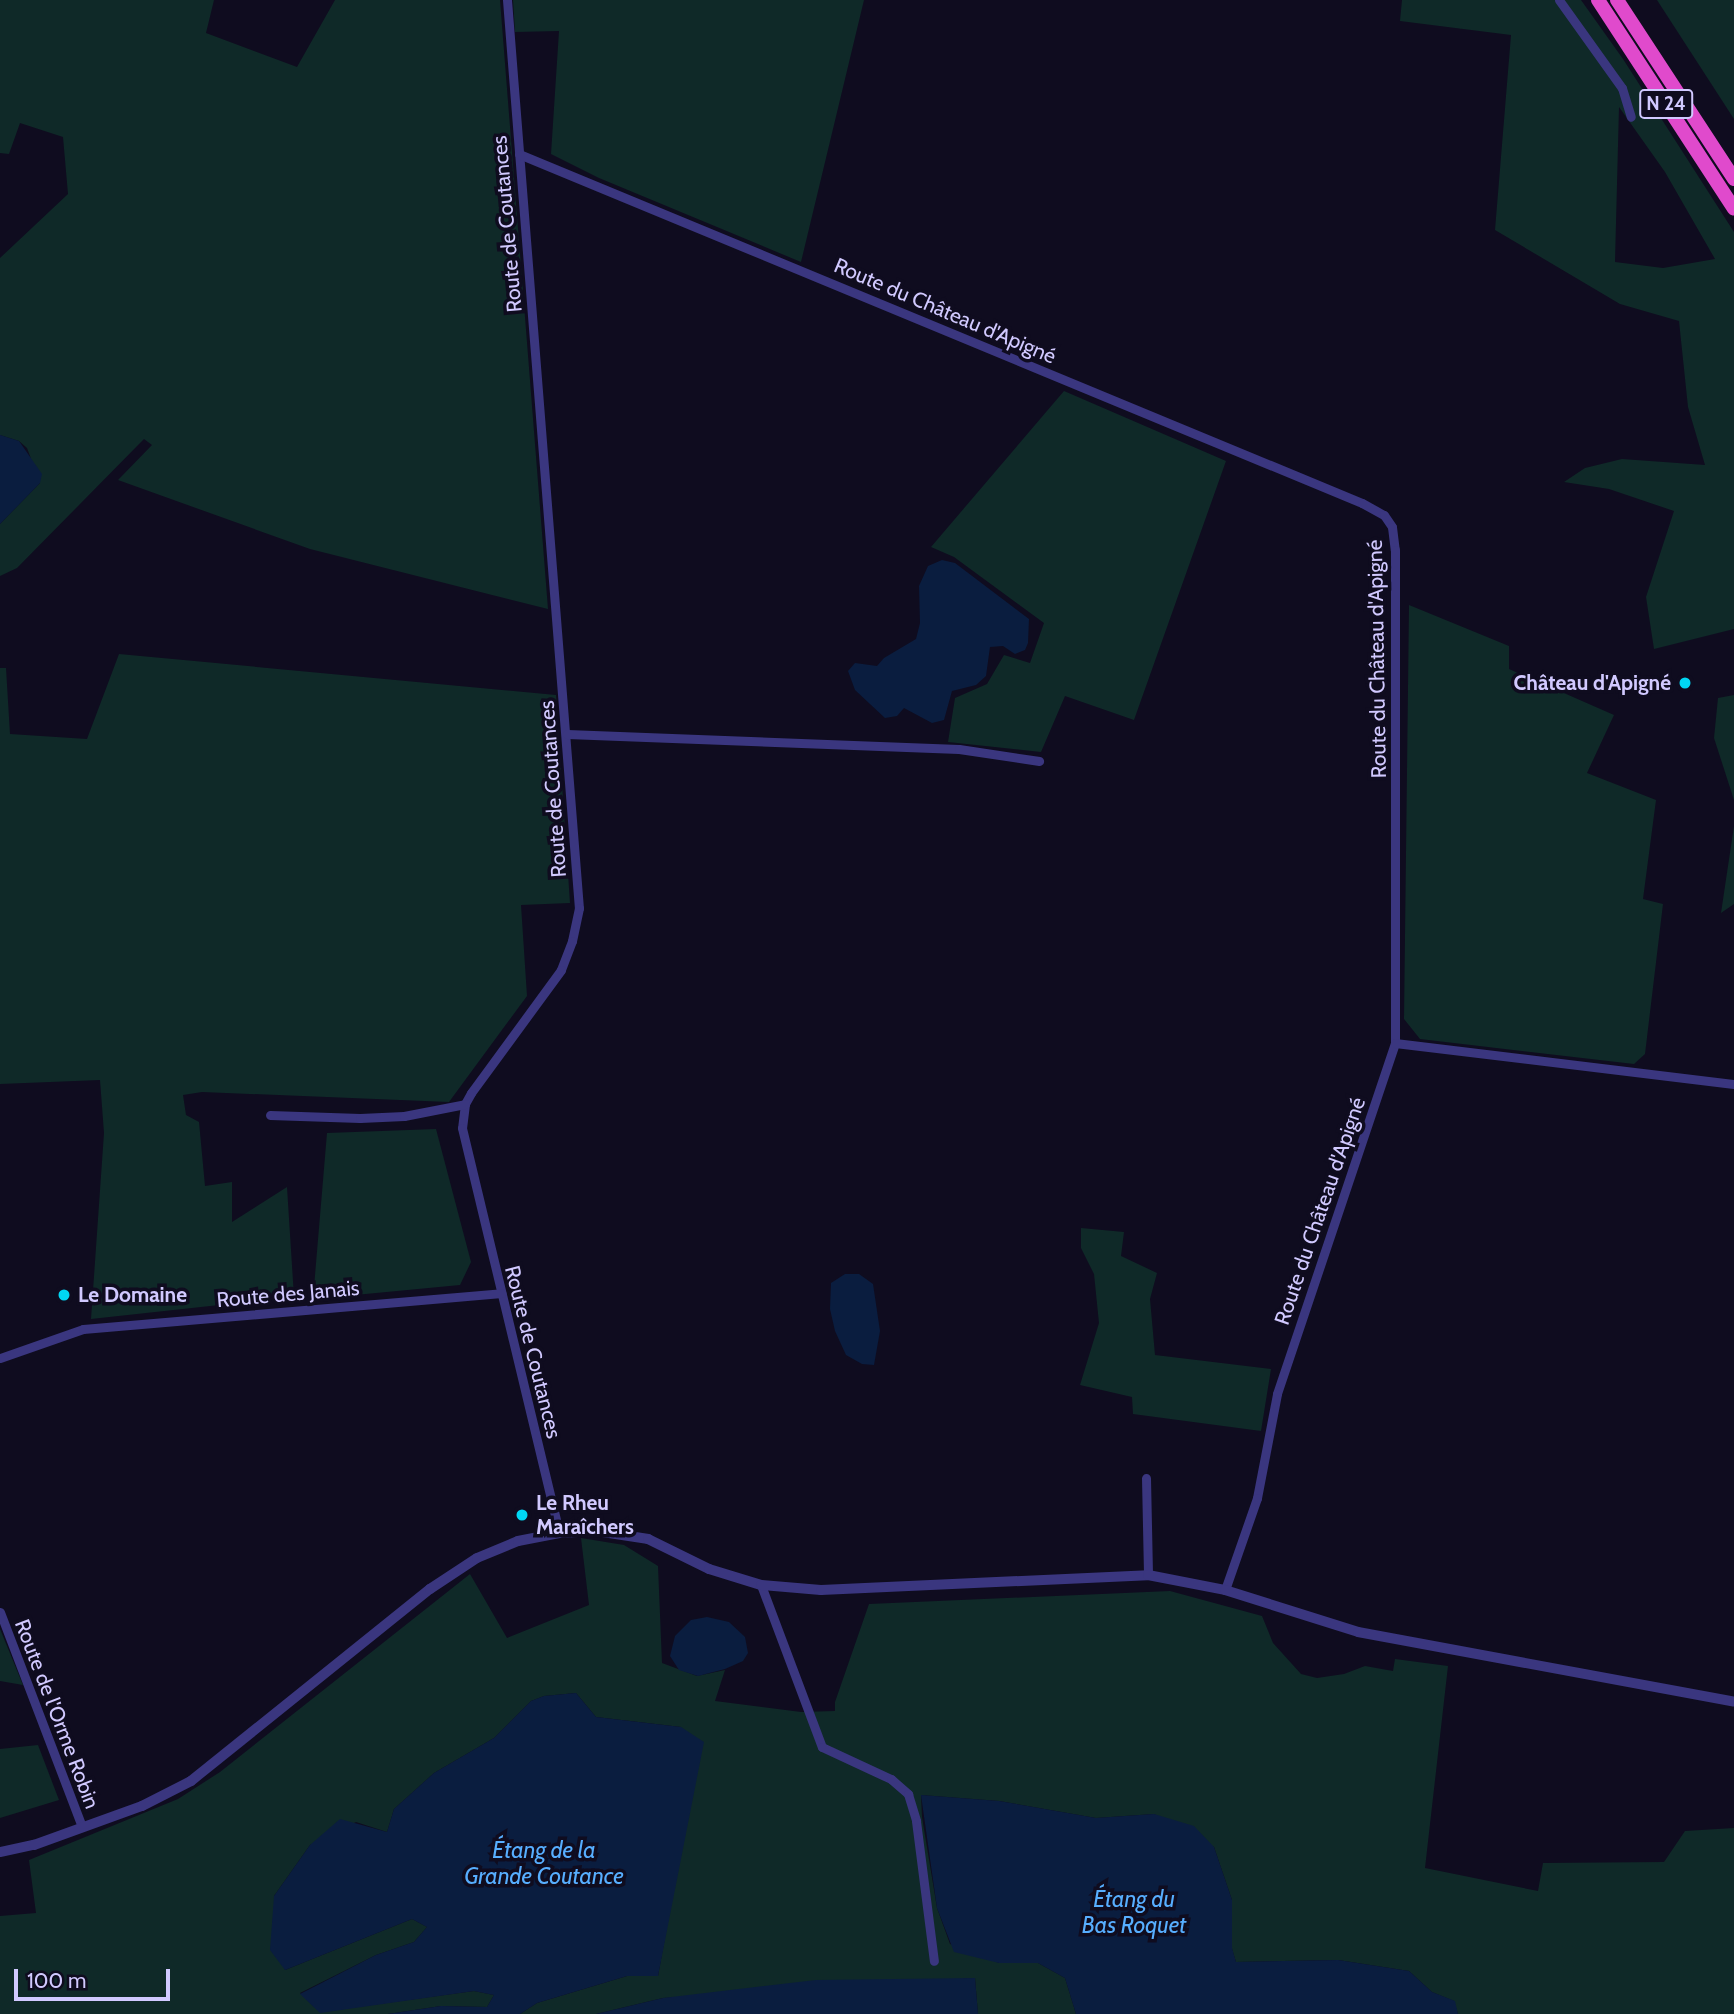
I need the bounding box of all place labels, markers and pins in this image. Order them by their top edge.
place label: Château d'Apigné [1514,670,1671,696]
marker: Château d'Apigné [1677,675,1693,691]
place label: Le Domaine [78,1282,187,1308]
marker: Le Domaine [56,1287,72,1303]
place label: Le Rheu Maraîchers [536,1490,634,1540]
marker: Le Rheu Maraîchers [514,1507,530,1523]

